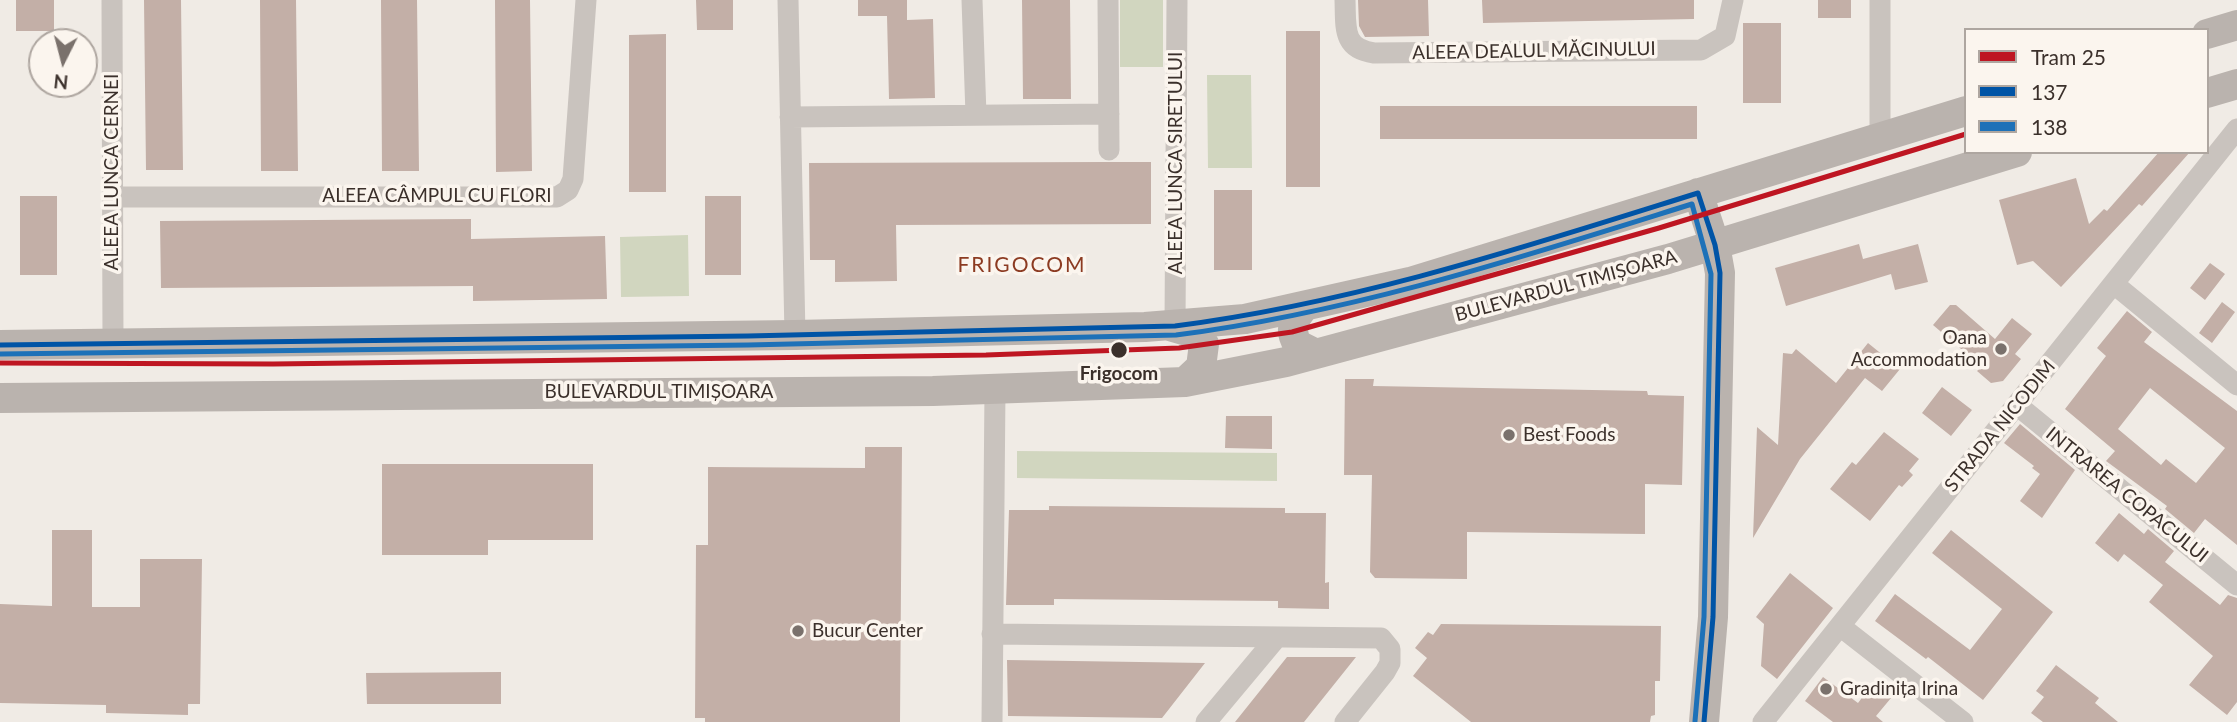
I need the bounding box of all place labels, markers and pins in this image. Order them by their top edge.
place label: Oana Accommodation [1851,327,1987,371]
marker: Frigocom [1109,340,1129,360]
marker: Oana Accommodation [1993,341,2009,357]
place label: Frigocom [1080,363,1158,385]
place label: Best Foods [1523,424,1615,446]
marker: Best Foods [1501,427,1517,443]
place label: Bucur Center [812,620,923,642]
marker: Bucur Center [790,623,806,639]
place label: Gradinița Irina [1840,678,1958,700]
marker: Gradinița Irina [1818,681,1834,697]

